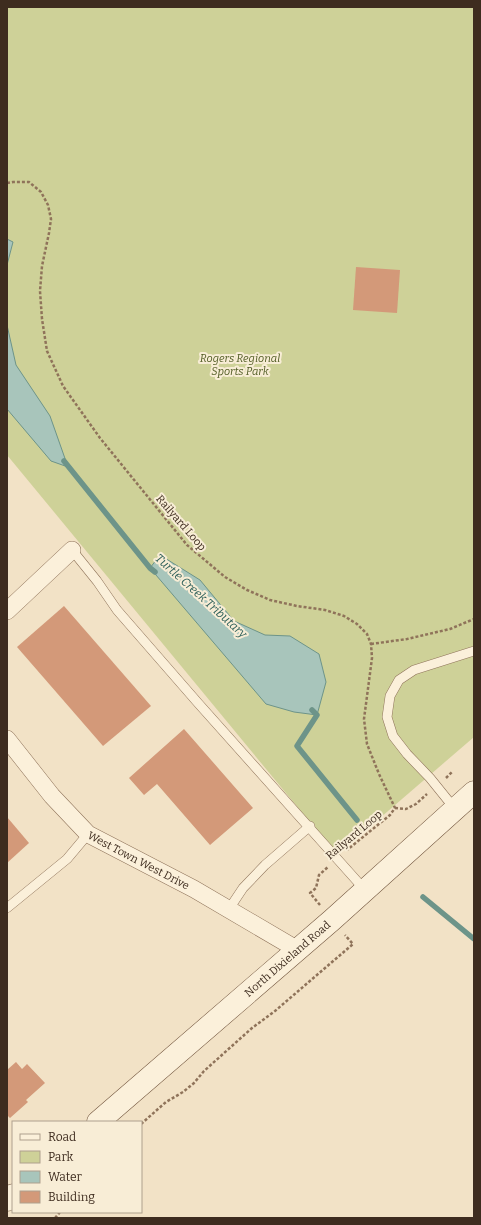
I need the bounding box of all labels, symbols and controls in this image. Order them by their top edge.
park label: Rogers Regional Sports Park [200,352,280,378]
street label: Railyard Loop [153,493,209,554]
water label: Turtle Creek Tributary [152,551,250,641]
street label: Railyard Loop [323,807,385,862]
street label: West Town West Drive [85,828,192,892]
street label: North Dixieland Road [242,918,333,999]
legend [12,1121,142,1213]
text: Road [48,1130,76,1144]
text: Park [48,1150,74,1164]
text: Water [48,1170,83,1184]
text: Building [48,1190,95,1204]

